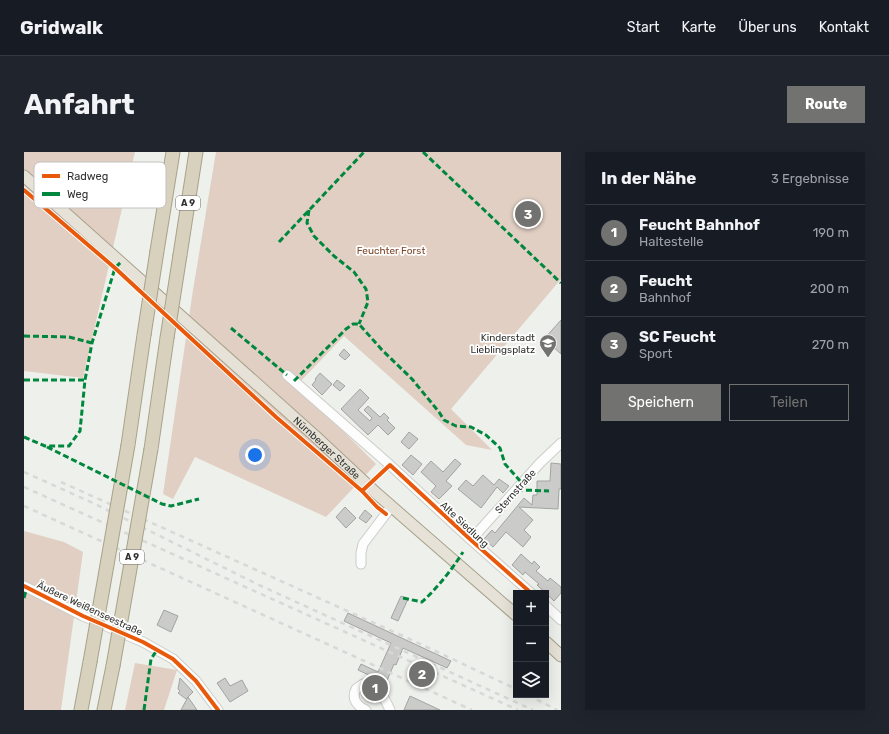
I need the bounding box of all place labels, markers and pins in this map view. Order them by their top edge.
pin: 3 [515,199,541,229]
place label: Kinderstadt Lieblingsplatz [471,332,535,356]
school or university icon: Kinderstadt Lieblingsplatz [538,333,558,358]
pin: 2 [409,659,435,689]
pin: 1 [362,673,388,703]

